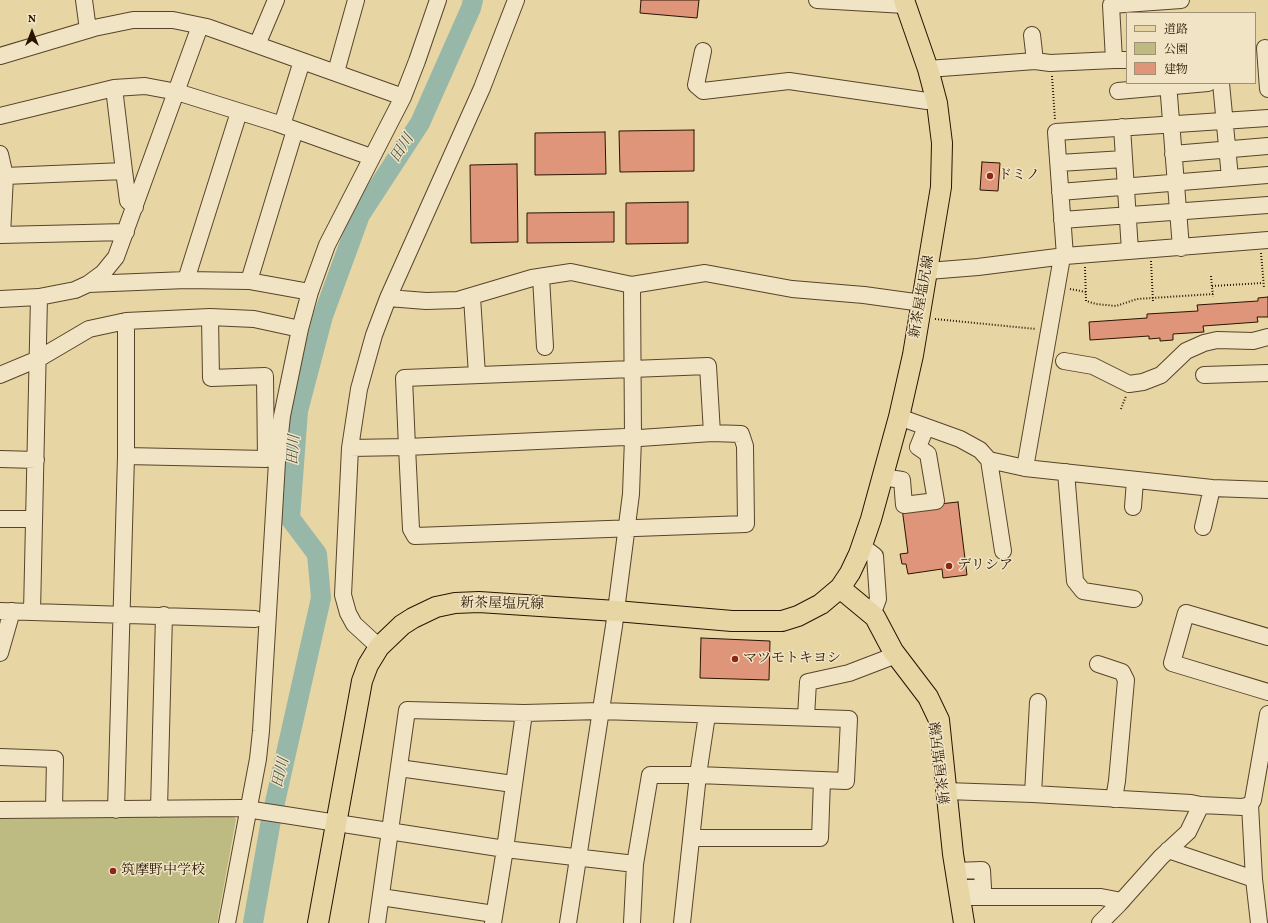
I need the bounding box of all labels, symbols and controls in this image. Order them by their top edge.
north arrow [12,12,52,52]
text: N [28,12,36,27]
legend [1126,12,1256,84]
text: 道路 [1164,22,1188,38]
text: 公園 [1164,42,1188,58]
text: 建物 [1164,62,1188,78]
water label: 田川 [387,132,419,166]
place label: ドミノ [998,168,1040,184]
marker: ドミノ [985,171,995,181]
street label: 新茶屋塩尻線 [907,254,939,340]
water label: 田川 [285,434,305,466]
place label: デリシア [957,558,1013,574]
marker: デリシア [944,561,954,571]
street label: 新茶屋塩尻線 [460,596,544,614]
place label: マツモトキヨシ [743,651,841,667]
marker: マツモトキヨシ [730,654,740,664]
street label: 新茶屋塩尻線 [929,720,955,806]
water label: 田川 [270,756,294,790]
place label: 筑摩野中学校 [121,863,205,879]
marker: 筑摩野中学校 [108,866,118,876]

